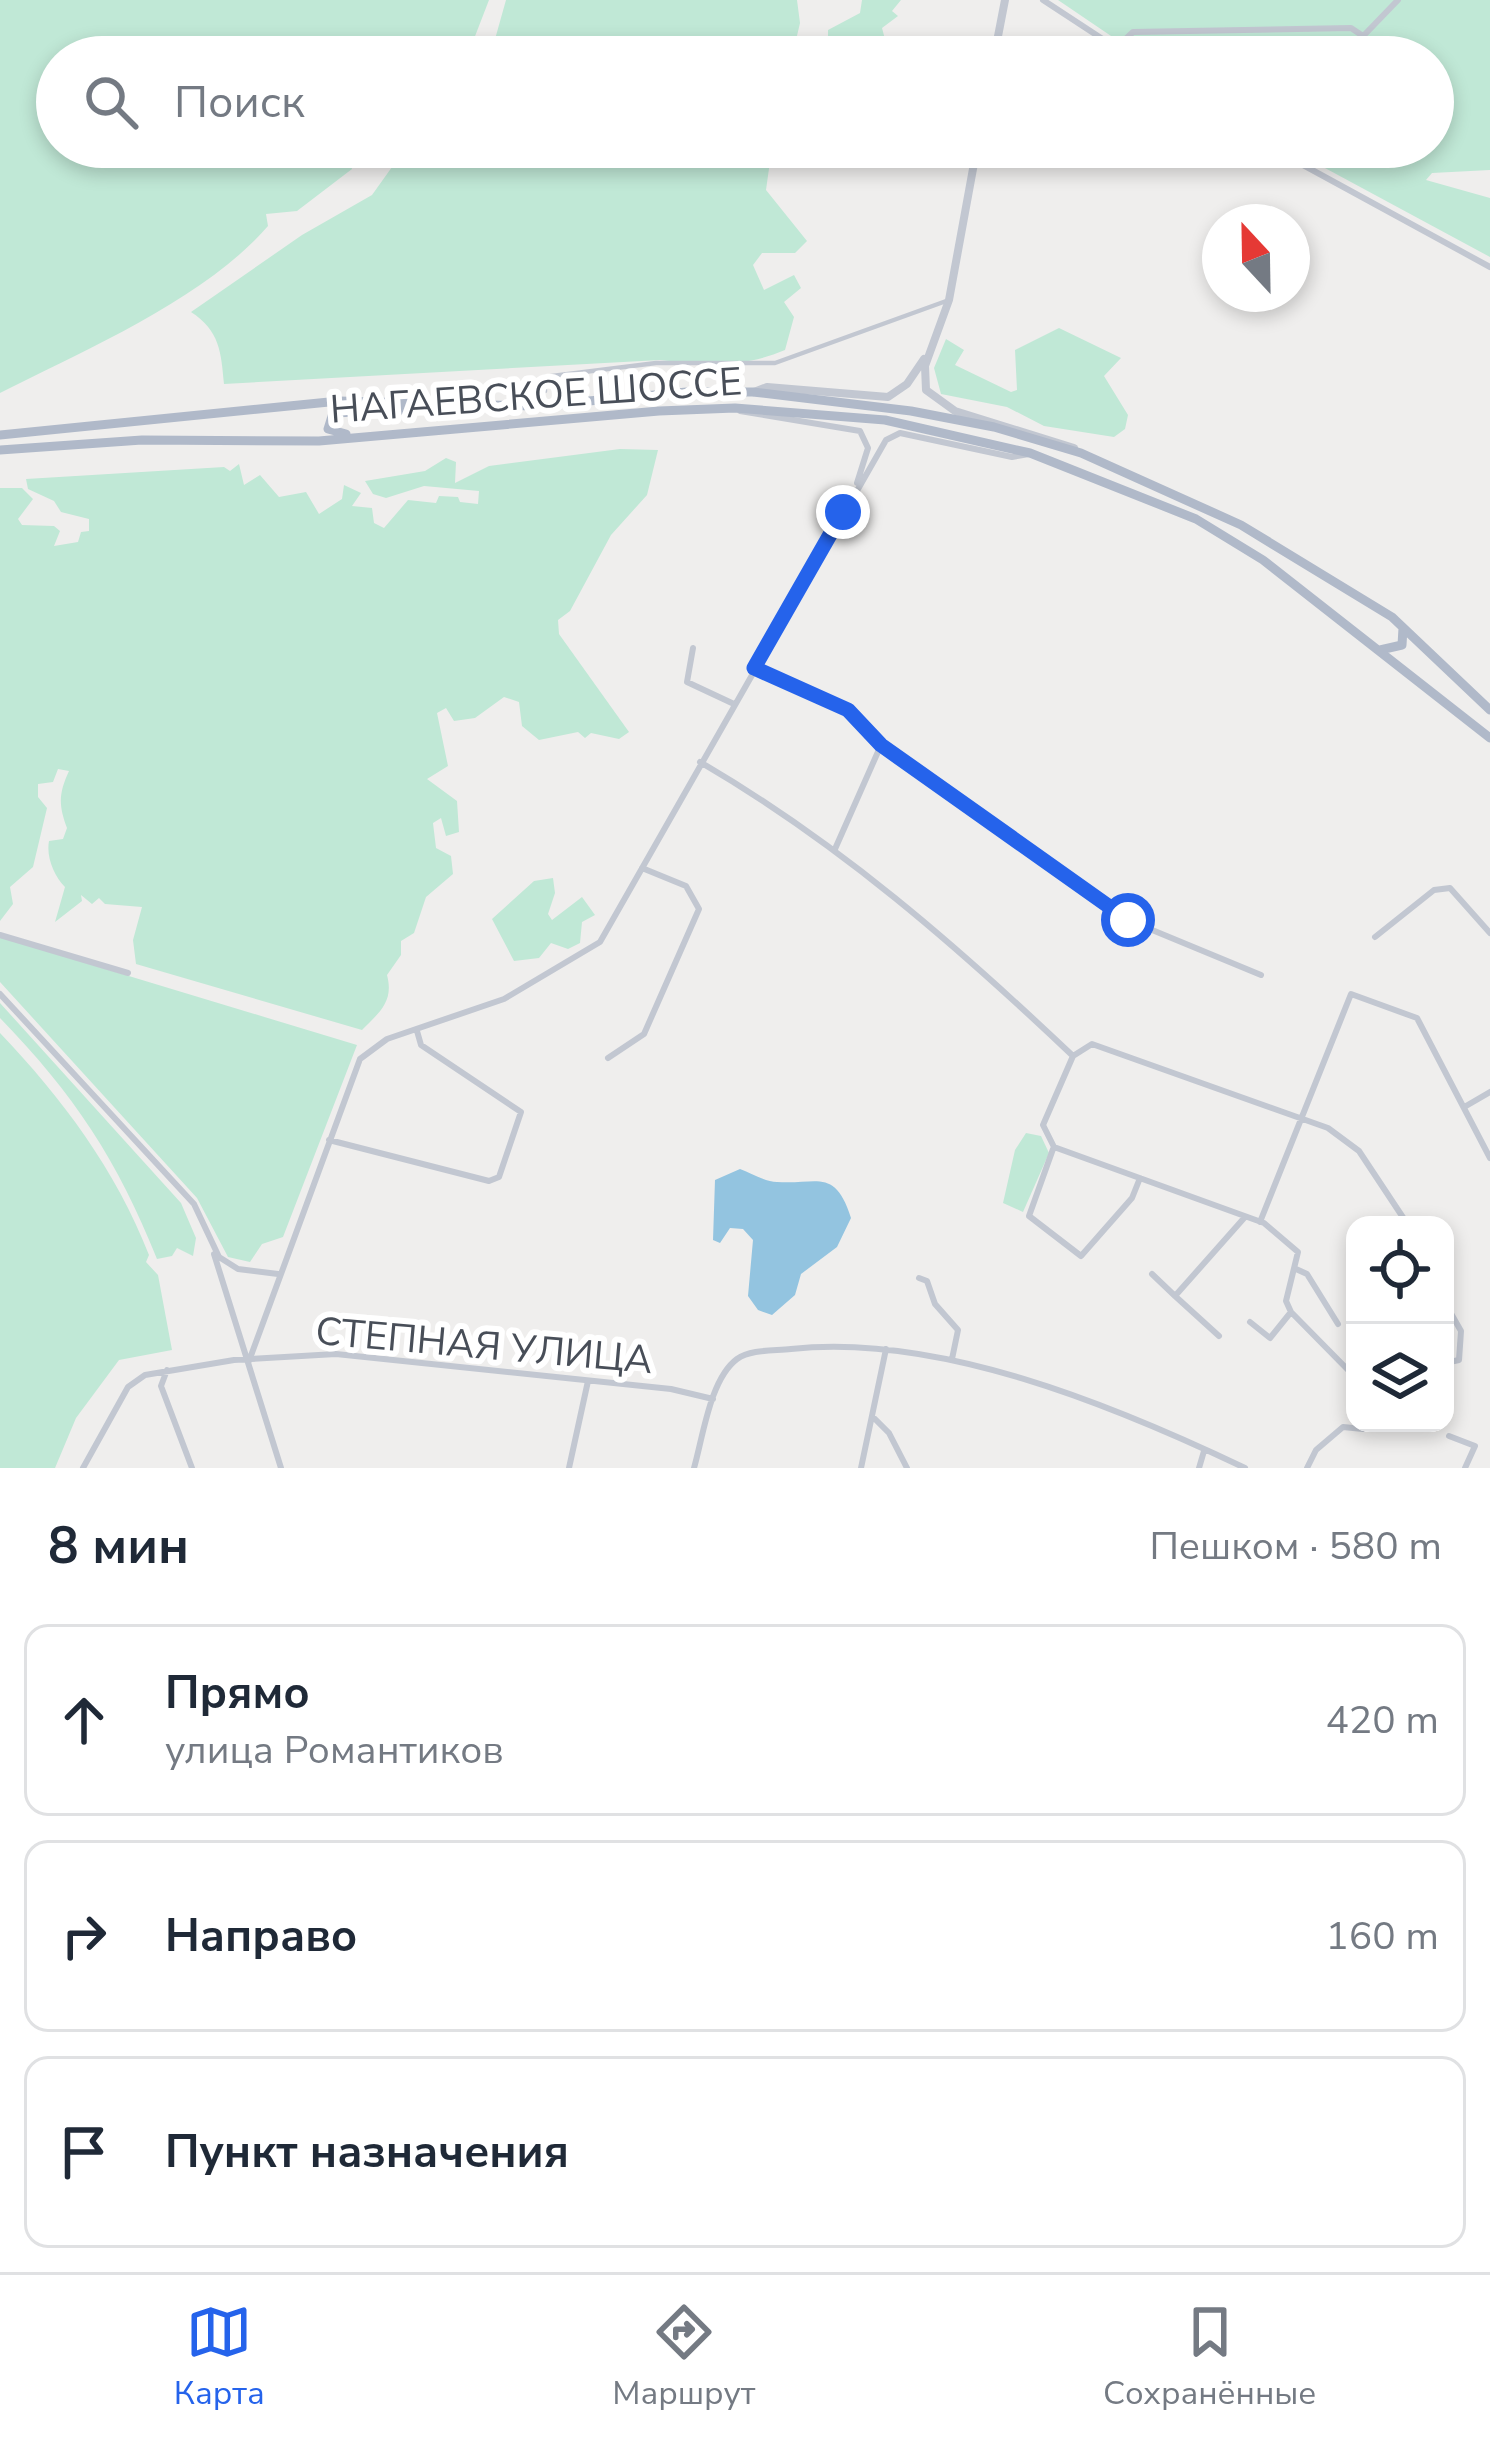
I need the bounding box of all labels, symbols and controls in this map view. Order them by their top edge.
search box [36,36,1454,168]
icon: search [78,69,144,135]
text: Поиск [174,72,305,133]
north arrow [1202,204,1310,312]
street label: НАГАЕВСКОЕ ШОССЕ [328,355,744,437]
route end [816,485,870,539]
route start [1101,893,1155,947]
map controls [1346,1216,1454,1432]
button: locate [1346,1216,1454,1324]
street label: СТЕПНАЯ УЛИЦА [313,1305,655,1387]
button: layers [1346,1324,1454,1432]
text: 8 мин [48,1511,189,1581]
text: Пешком · 580 m [1149,1520,1442,1573]
text: Прямо [165,1663,310,1724]
icon: ahead [51,1687,117,1753]
text: 420 m [1325,1694,1439,1747]
text: улица Романтиков [165,1724,504,1777]
icon: right [51,1903,117,1969]
text: Направо [165,1906,357,1967]
text: 160 m [1325,1910,1439,1963]
icon: arrive [51,2119,117,2185]
text: Пункт назначения [165,2122,569,2183]
tab: Карта [174,2299,265,2416]
tab: Маршрут [612,2299,756,2416]
tab: Сохранённые [1103,2299,1316,2416]

